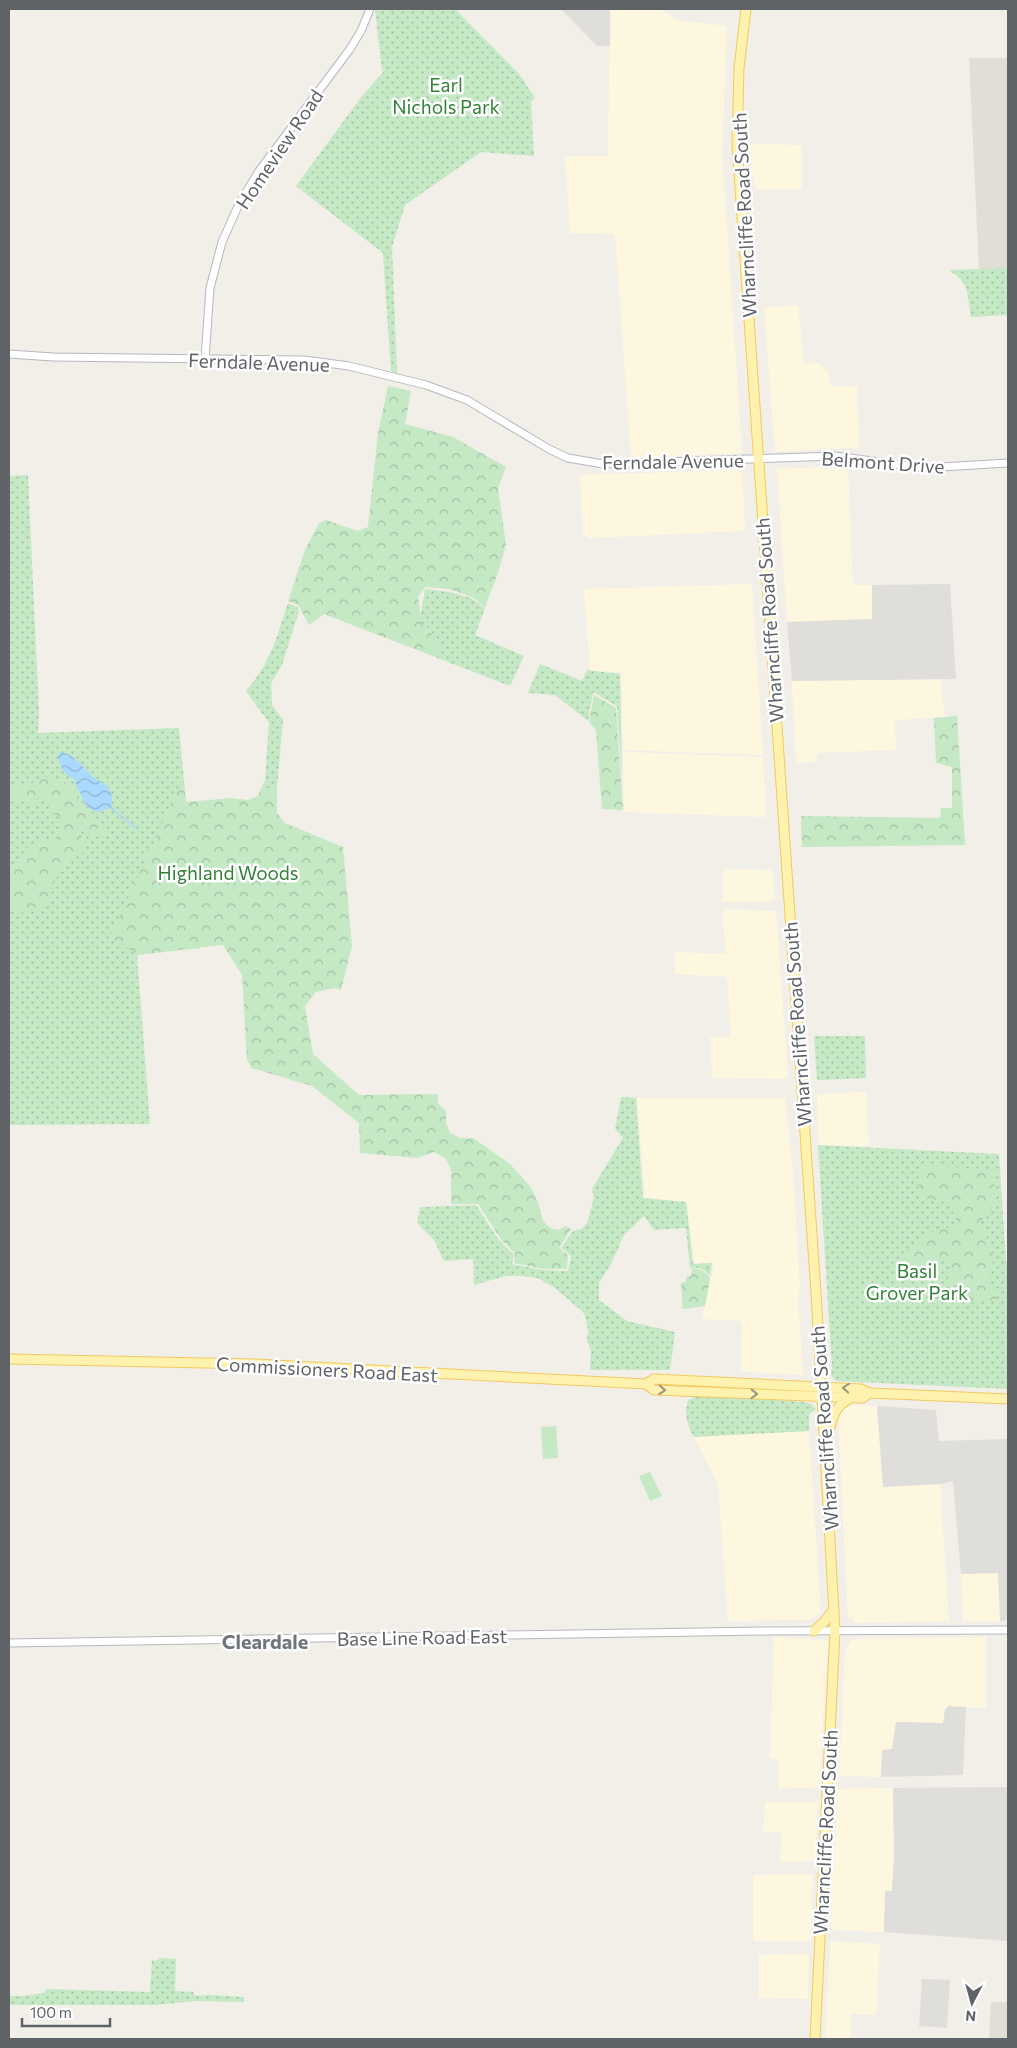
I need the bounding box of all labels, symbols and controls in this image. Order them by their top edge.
park label: Earl Nichols Park [392,73,500,118]
street label: Homeview Road [230,85,328,213]
street label: Wharncliffe Road South [727,112,761,318]
street label: Ferndale Avenue [188,348,330,376]
street label: Belmont Drive [821,446,945,478]
street label: Ferndale Avenue [602,448,744,474]
street label: Wharncliffe Road South [750,517,788,723]
park label: Highland Woods [158,861,298,884]
street label: Wharncliffe Road South [778,921,816,1127]
park label: Basil Grover Park [866,1259,968,1304]
street label: Wharncliffe Road South [805,1325,843,1531]
street label: Commissioners Road East [216,1352,439,1386]
one-way arrow [842,1382,850,1393]
one-way arrow [658,1384,666,1395]
one-way arrow [751,1389,759,1400]
street label: Base Line Road East [337,1624,508,1650]
district label: Cleardale [222,1629,308,1653]
street label: Wharncliffe Road South [808,1729,842,1935]
north arrow [947,1978,997,2028]
scale bar [22,1996,110,2028]
text: 100 m [30,2003,72,2021]
text: N [964,2007,977,2025]

